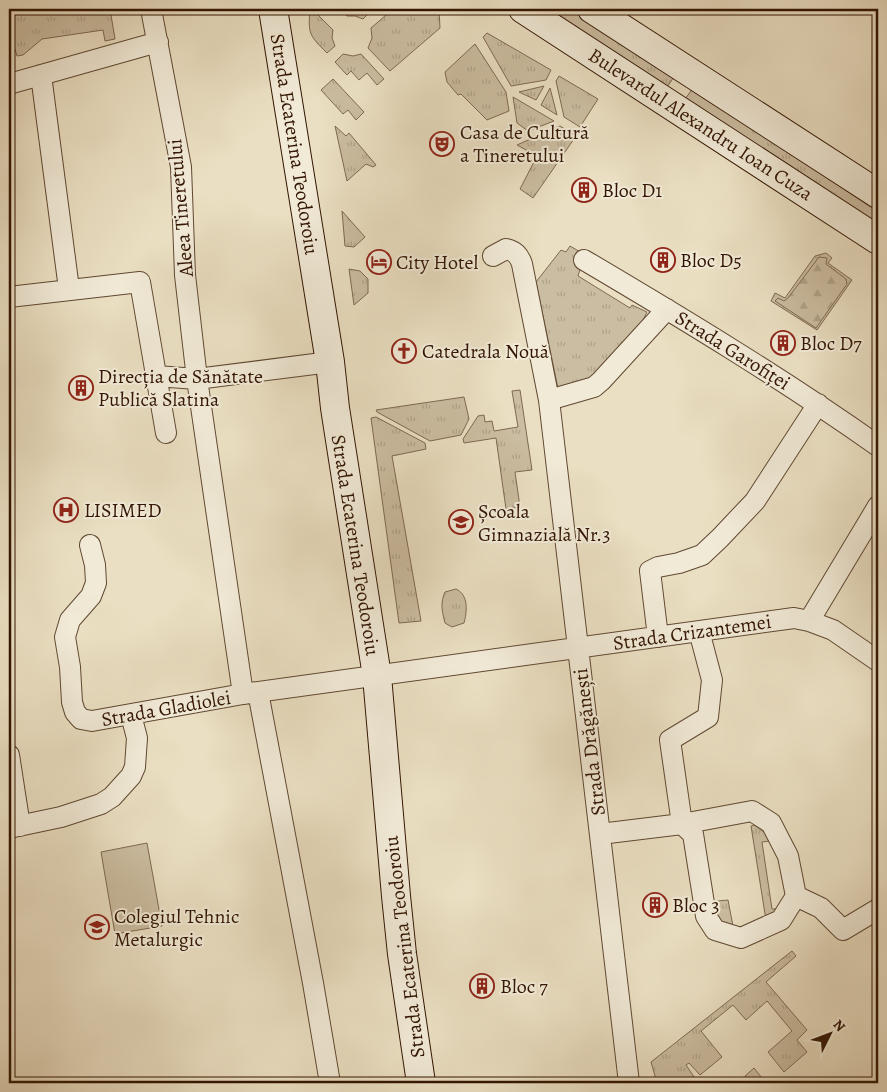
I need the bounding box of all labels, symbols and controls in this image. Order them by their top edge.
street label: Strada Ecaterina Teodoroiu [264,32,325,257]
street label: Bulevardul Alexandru Ioan Cuza [583,42,819,208]
place label: Casa de Cultură a Tineretului [460,119,590,169]
theatre icon: Casa de Cultură a Tineretului [429,131,455,157]
street label: Aleea Tineretului [161,138,200,279]
building icon: Bloc D1 [571,177,597,203]
place label: Bloc D1 [602,177,662,204]
building icon: Bloc D5 [650,247,676,273]
place label: Bloc D5 [680,247,742,274]
hotel icon: City Hotel [366,249,392,275]
place label: City Hotel [396,249,478,276]
street label: Strada Garofiței [670,304,795,397]
building icon: Bloc D7 [770,330,796,356]
place label: Bloc D7 [800,330,862,357]
church icon: Catedrala Nouă [391,338,417,364]
place label: Catedrala Nouă [422,338,550,365]
place label: Direcția de Sănătate Publică Slatina [98,363,263,413]
building icon: Direcția de Sănătate Publică Slatina [68,375,94,401]
street label: Strada Ecaterina Teodoroiu [325,433,386,658]
hospital icon: LISIMED [53,497,79,523]
place label: LISIMED [84,497,162,524]
place label: Școala Gimnazială Nr.3 [478,498,610,548]
school or university icon: Școala Gimnazială Nr.3 [448,509,474,535]
street label: Strada Crizantemei [611,608,773,657]
street label: Strada Drăgănești [567,667,612,817]
street label: Strada Gladiolei [99,684,233,733]
street label: Strada Ecaterina Teodoroiu [377,834,431,1059]
building icon: Bloc 3 [642,892,668,918]
place label: Bloc 3 [672,892,720,919]
place label: Colegiul Tehnic Metalurgic [114,903,239,953]
school or university icon: Colegiul Tehnic Metalurgic [84,914,110,940]
building icon: Bloc 7 [469,973,495,999]
place label: Bloc 7 [500,973,548,1000]
north arrow [804,1010,854,1060]
text: N [829,1015,850,1036]

